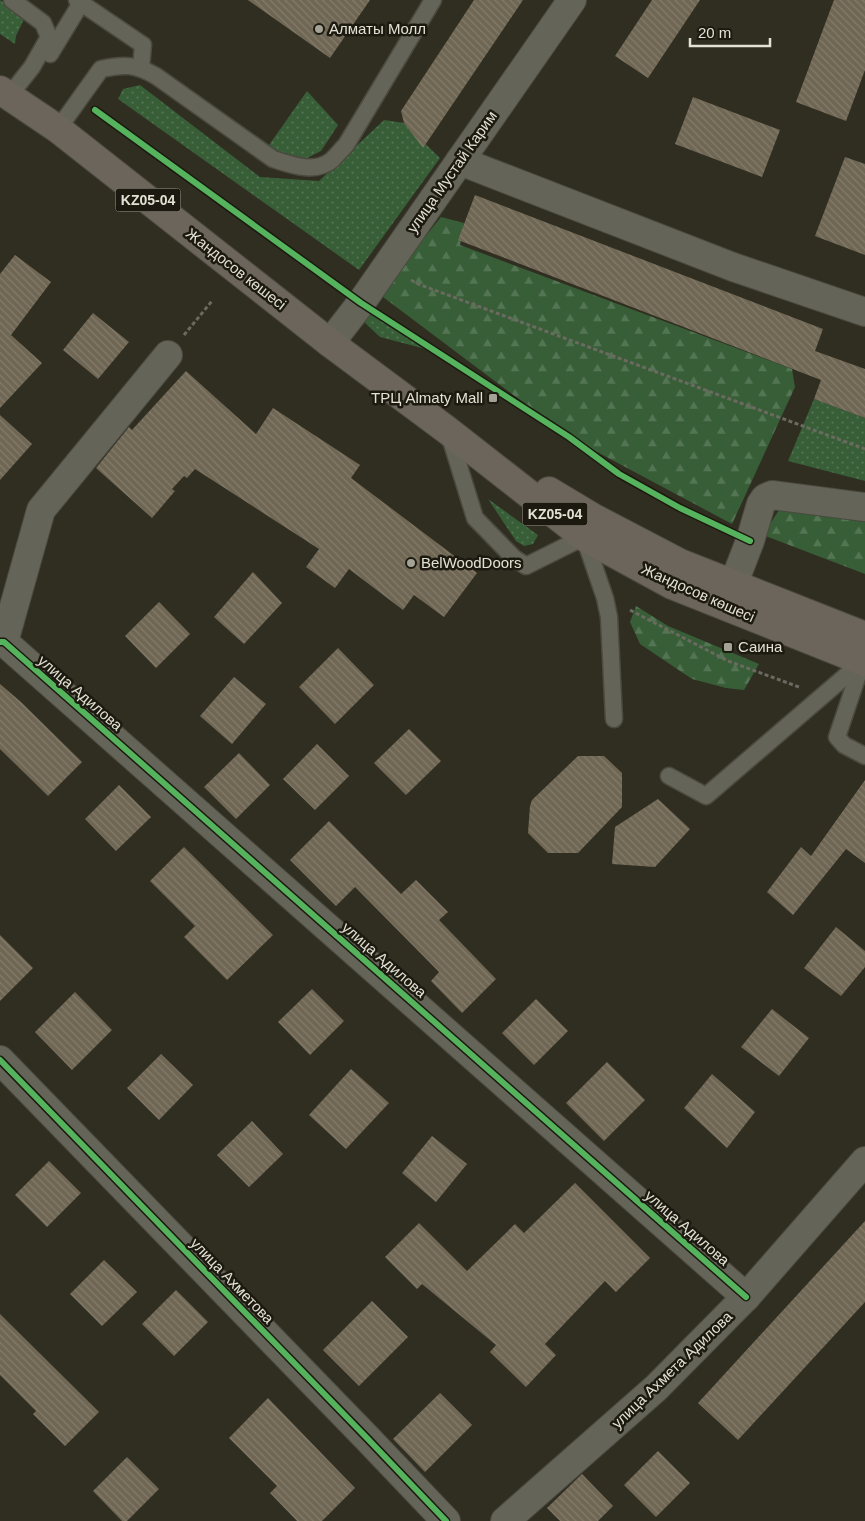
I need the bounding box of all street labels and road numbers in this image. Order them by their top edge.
street label: улица Мустай Карим [403,108,500,236]
road number: KZ05-04 [116,188,180,212]
street label: Жандосов көшесі [183,224,290,313]
road number: KZ05-04 [522,502,588,526]
street label: Жандосов көшесі [639,560,757,625]
street label: улица Адилова [35,651,126,734]
street label: улица Адилова [339,918,430,1001]
street label: улица Адилова [642,1186,733,1269]
street label: улица Ахметова [187,1234,278,1327]
street label: улица Ахмета Адилова [608,1307,736,1432]

